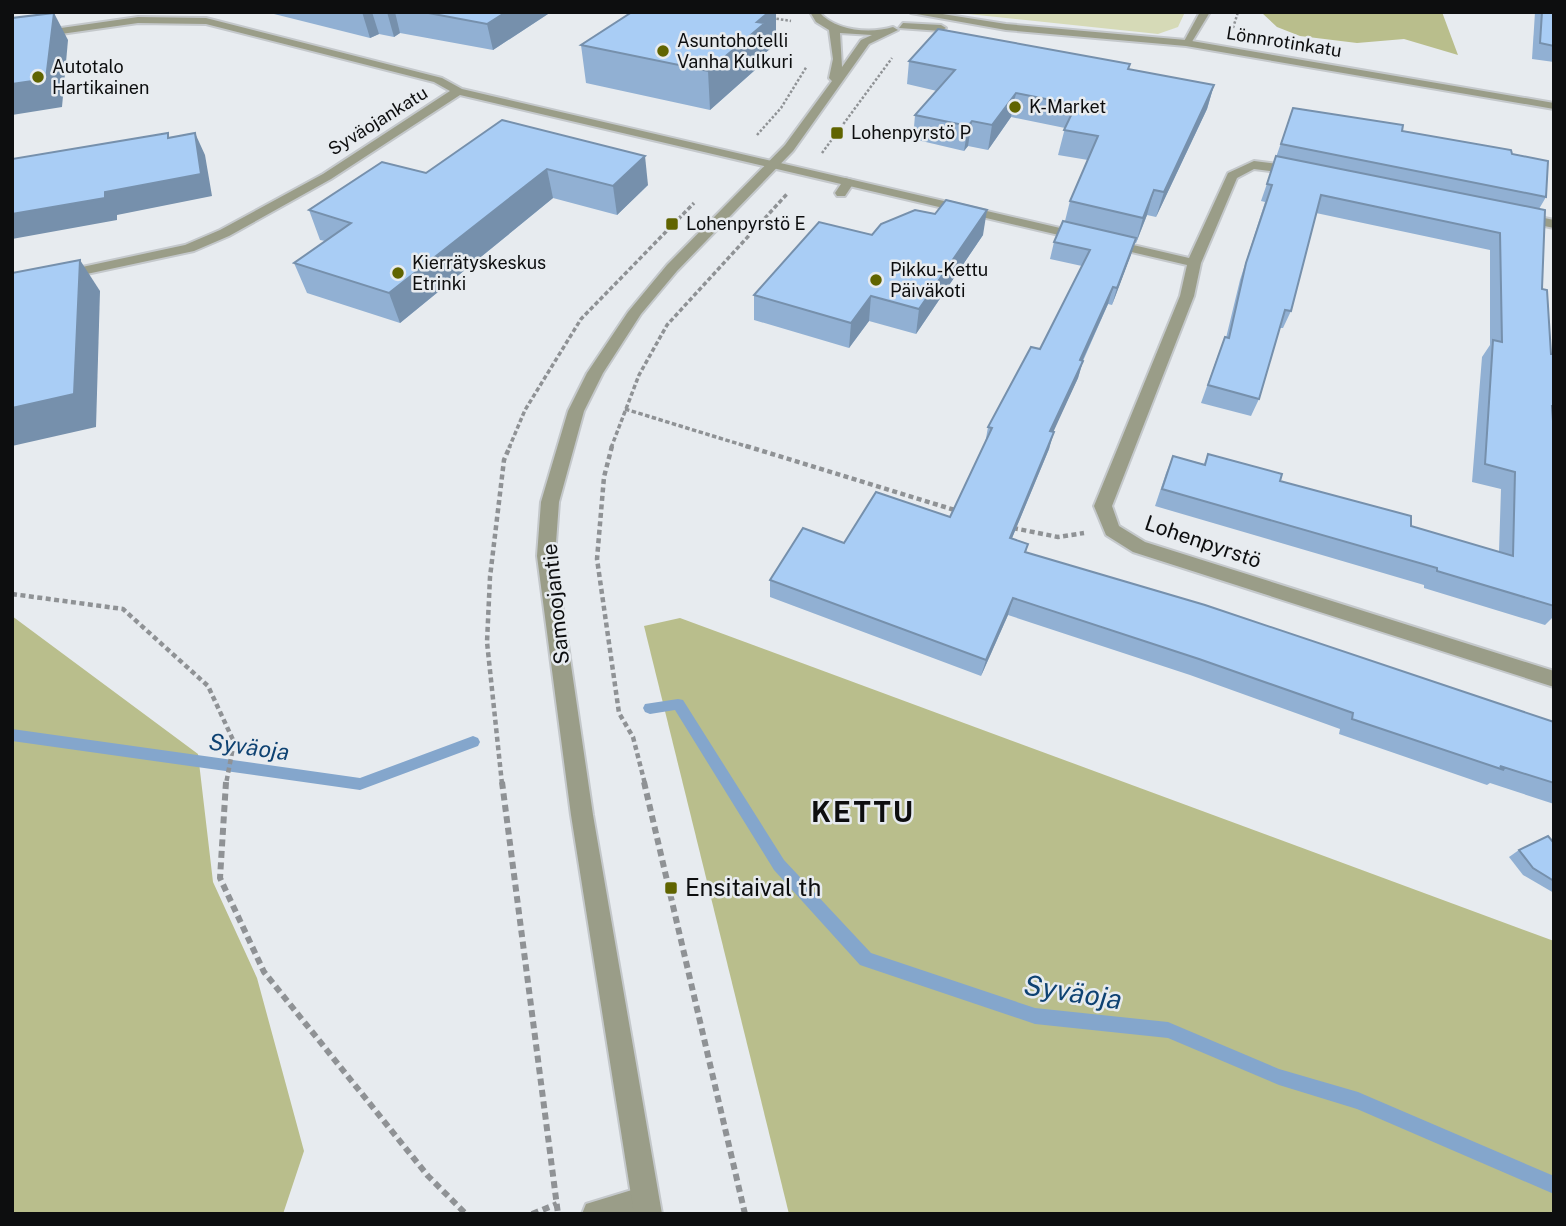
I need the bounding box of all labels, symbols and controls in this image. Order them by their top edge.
street label: Lönnrotinkatu [1225,22,1343,61]
place label: Asuntohotelli Vanha Kulkuri [677,30,793,72]
marker: Asuntohotelli Vanha Kulkuri [655,43,671,59]
place label: Autotalo Hartikainen [52,56,149,98]
marker: Autotalo Hartikainen [30,69,46,85]
street label: Syväojankatu [324,82,431,159]
place label: K-Market [1029,96,1106,117]
marker: K-Market [1007,99,1023,115]
place label: Lohenpyrstö P [851,122,971,143]
marker: Lohenpyrstö P [829,125,845,141]
place label: Lohenpyrstö E [686,213,806,234]
marker: Lohenpyrstö E [664,216,680,232]
place label: Kierrätyskeskus Etrinki [412,252,546,294]
place label: Pikku-Kettu Päiväkoti [890,259,988,301]
marker: Kierrätyskeskus Etrinki [390,265,406,281]
marker: Pikku-Kettu Päiväkoti [868,272,884,288]
street label: Lohenpyrstö [1142,510,1265,573]
street label: Samoojantie [537,542,574,666]
water label: Syväoja [207,727,291,766]
district label: KETTU [811,795,915,828]
place label: Ensitaival th [685,873,821,901]
marker: Ensitaival th [663,880,679,896]
water label: Syväoja [1022,967,1125,1016]

